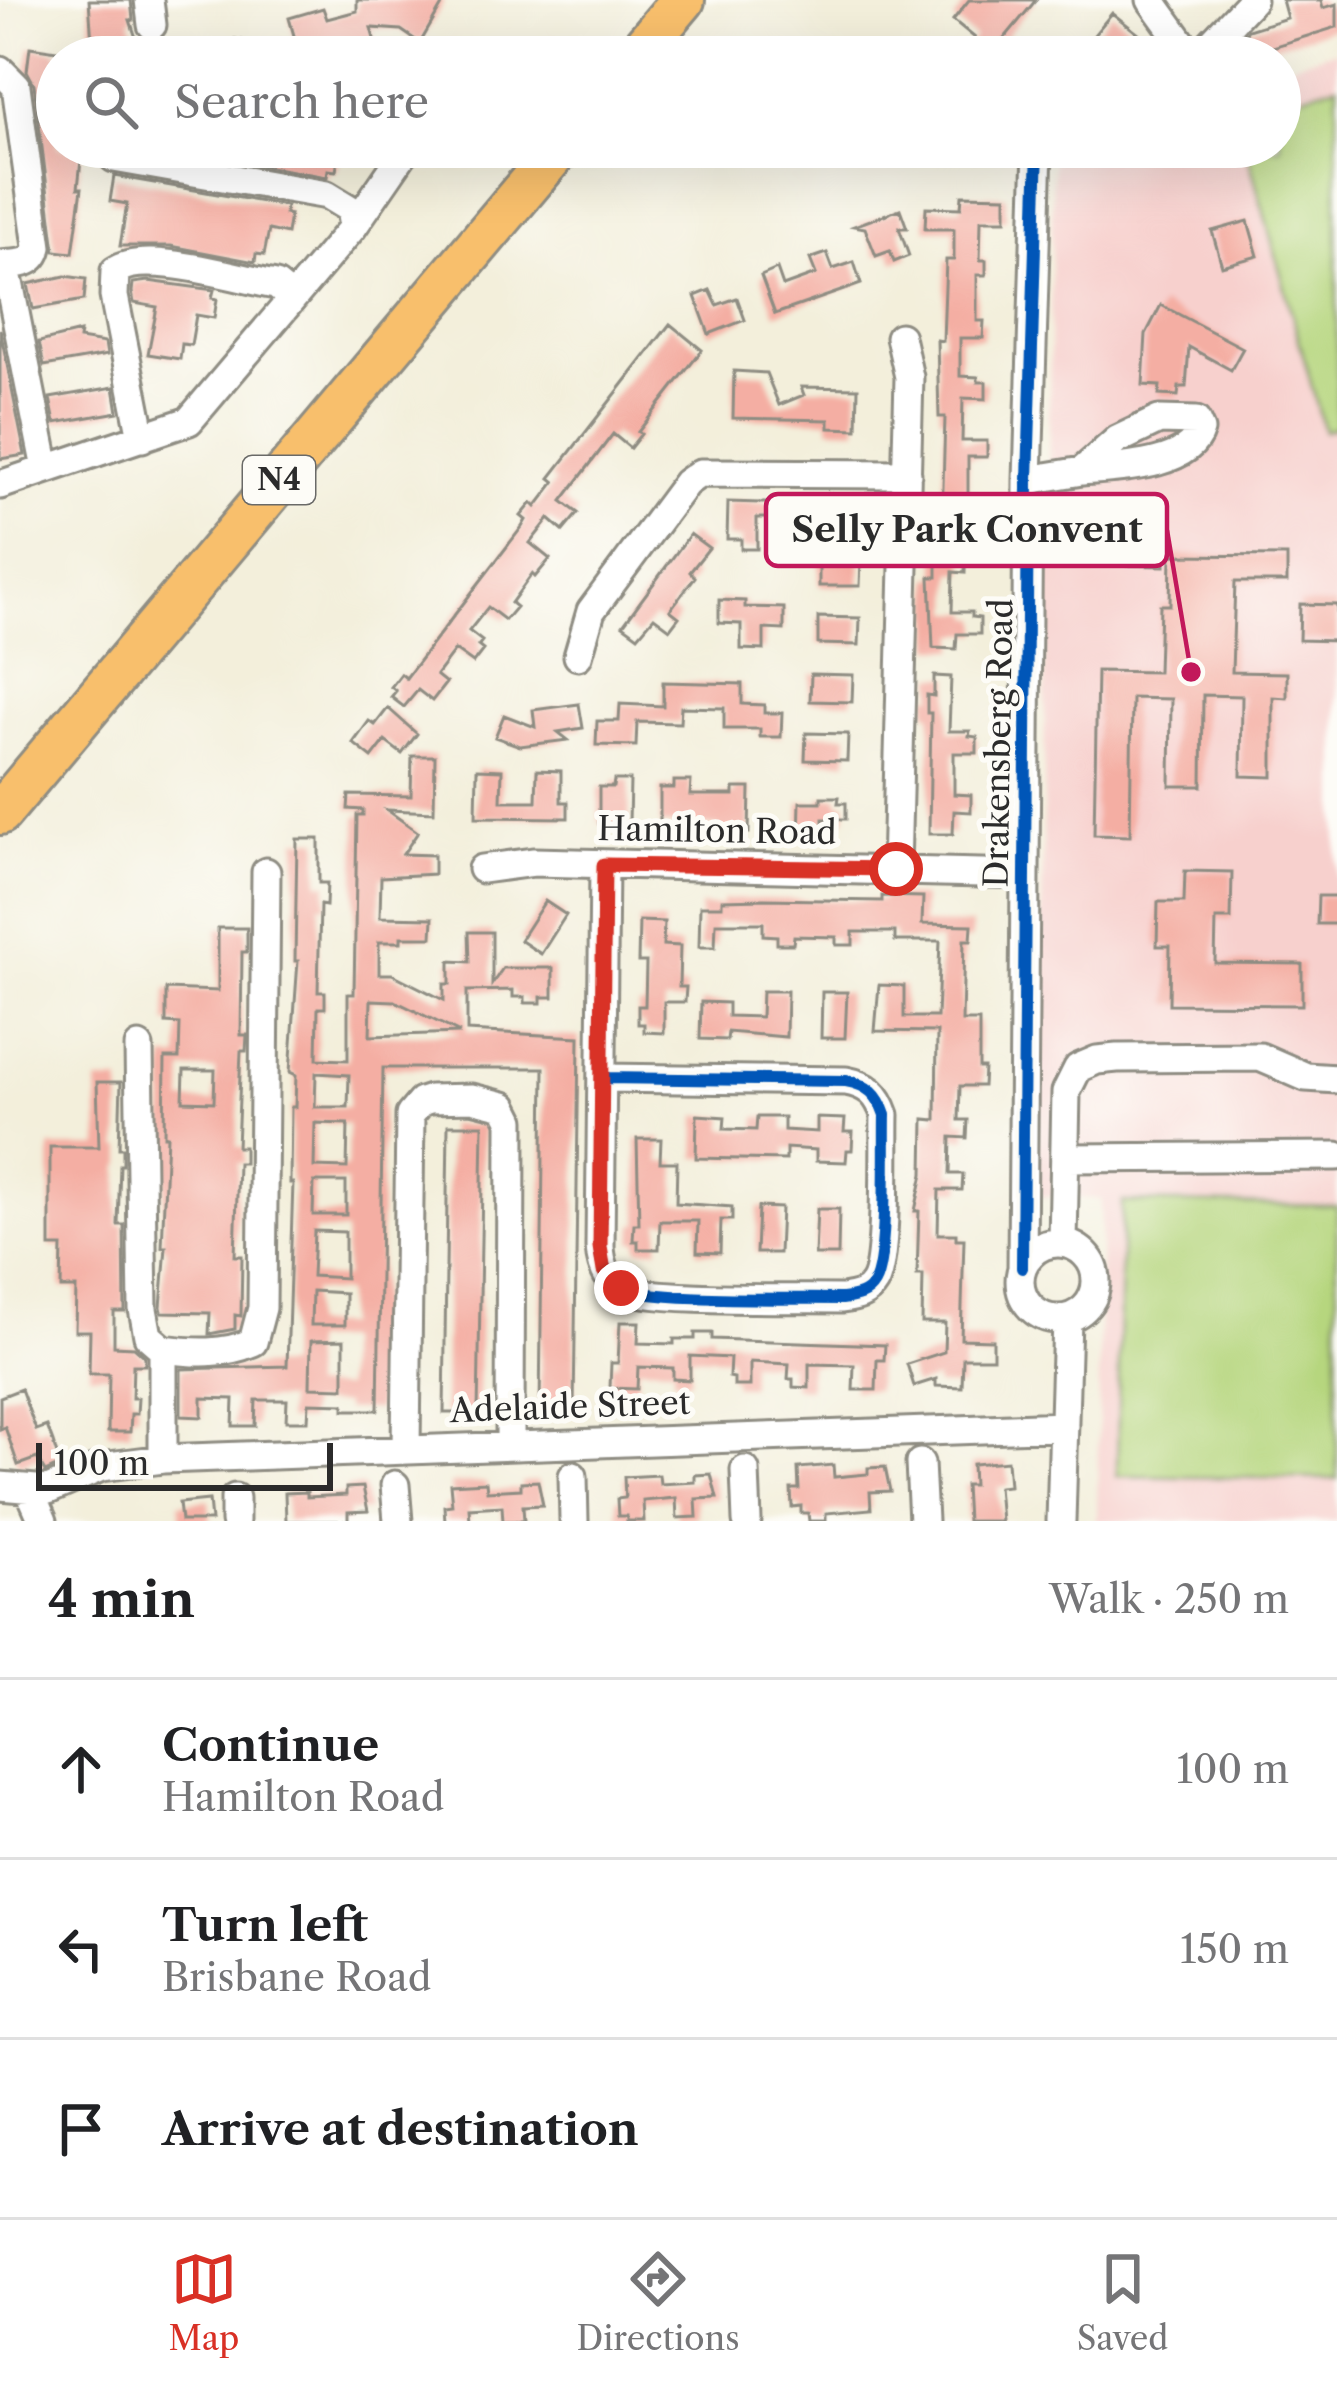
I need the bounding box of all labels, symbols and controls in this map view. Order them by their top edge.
search box [36,36,1301,168]
icon: search [78,69,144,135]
text: Search here [174,74,429,130]
road number: N4 [243,456,315,504]
callout: Selly Park Convent [766,494,1167,566]
text: Selly Park Convent [791,507,1143,551]
street label: Drakensberg Road [975,598,1022,888]
street label: Hamilton Road [597,808,837,853]
route start [869,842,923,896]
route end [594,1261,648,1315]
street label: Adelaide Street [448,1382,691,1431]
scale bar [36,1437,333,1490]
text: 100 m [54,1443,149,1484]
text: 4 min [48,1568,195,1630]
text: Walk · 250 m [1049,1575,1289,1623]
text: Continue [162,1717,379,1773]
icon: ahead [48,1736,114,1802]
text: 100 m [1176,1745,1289,1793]
text: Hamilton Road [162,1773,444,1821]
text: Turn left [162,1897,368,1953]
icon: left [48,1916,114,1982]
text: 150 m [1180,1925,1289,1973]
text: Brisbane Road [162,1953,432,2001]
icon: arrive [48,2096,114,2162]
text: Arrive at destination [162,2101,639,2157]
tab: Map [169,2246,239,2359]
tab: Directions [577,2246,740,2359]
tab: Saved [1077,2246,1168,2359]

